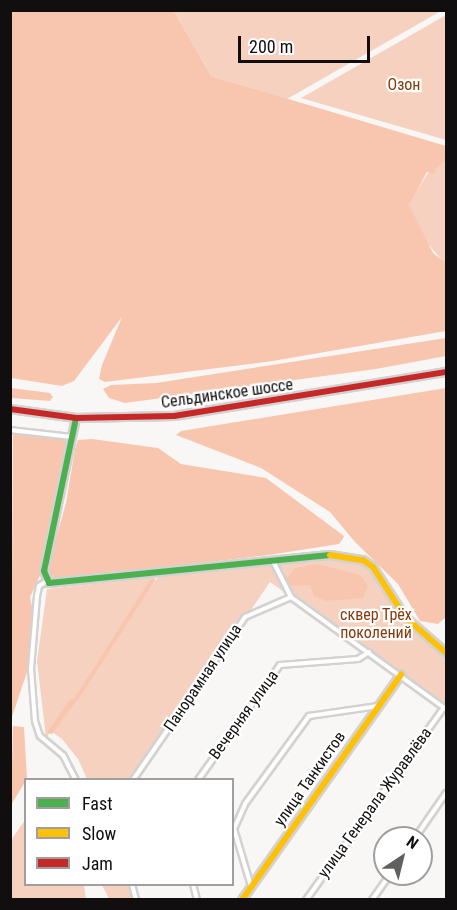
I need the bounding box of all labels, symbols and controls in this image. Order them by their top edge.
scale bar [241,24,373,62]
text: 200 m [249,36,293,57]
park label: Озон [388,75,420,95]
street label: Сельдинское шоссе [160,375,294,413]
park label: сквер Трёх поколений [340,605,412,643]
street label: Панорамная улица [160,621,246,735]
street label: Вечерняя улица [205,667,283,763]
street label: улица Генерала Журавлёва [314,724,436,882]
street label: улица Танкистов [270,728,350,830]
legend [24,778,234,886]
text: Fast [82,793,113,814]
text: Slow [82,823,116,844]
north arrow [373,826,433,886]
text: N [403,832,422,853]
text: Jam [82,853,113,874]

